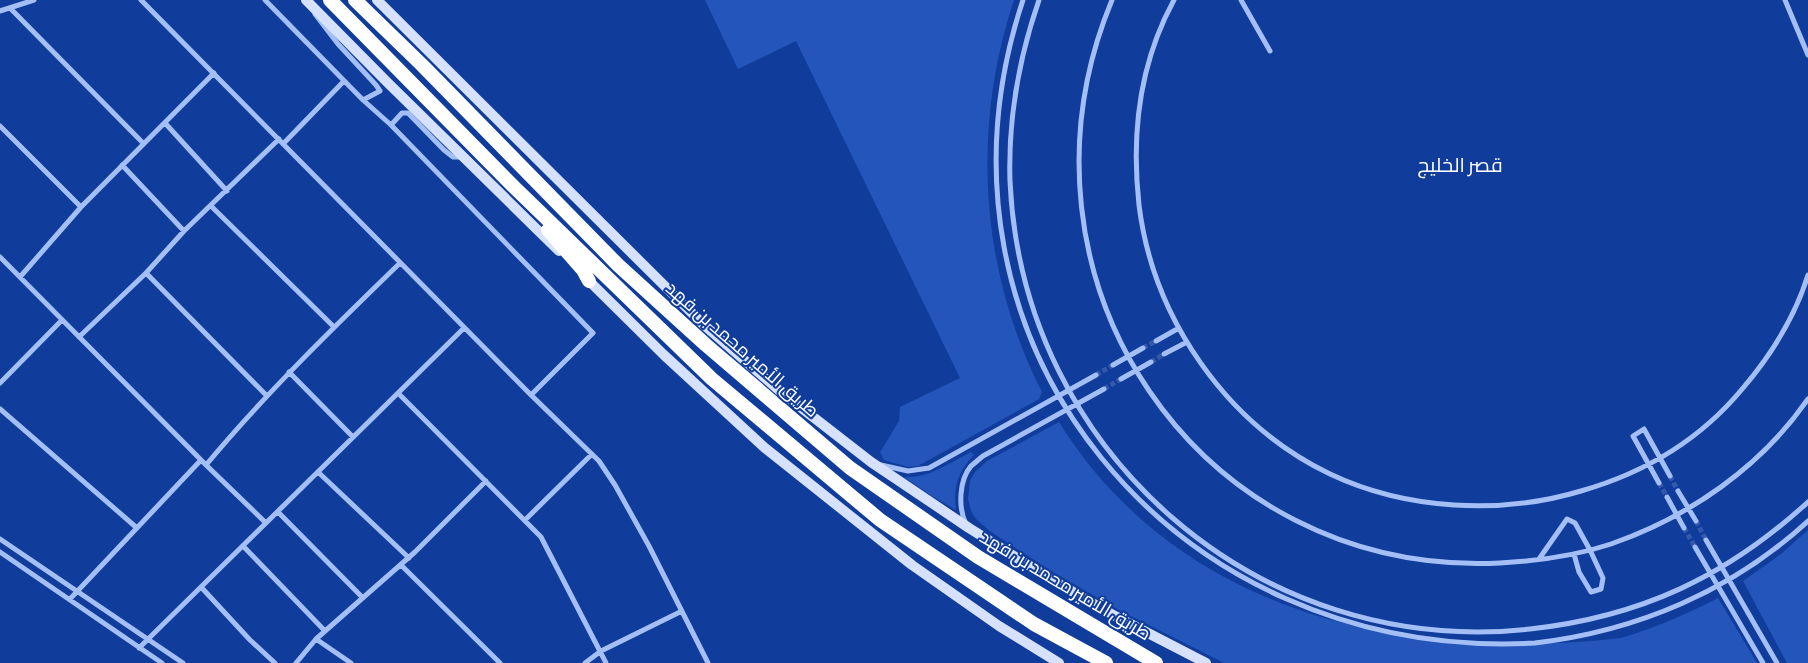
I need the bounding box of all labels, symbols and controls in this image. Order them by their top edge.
district label: قصر الخليج [1417,154,1503,179]
street label: طريق الأمير محمد بن فهد [661,277,823,423]
street label: طريق الأمير محمد بن فهد [975,526,1155,646]

